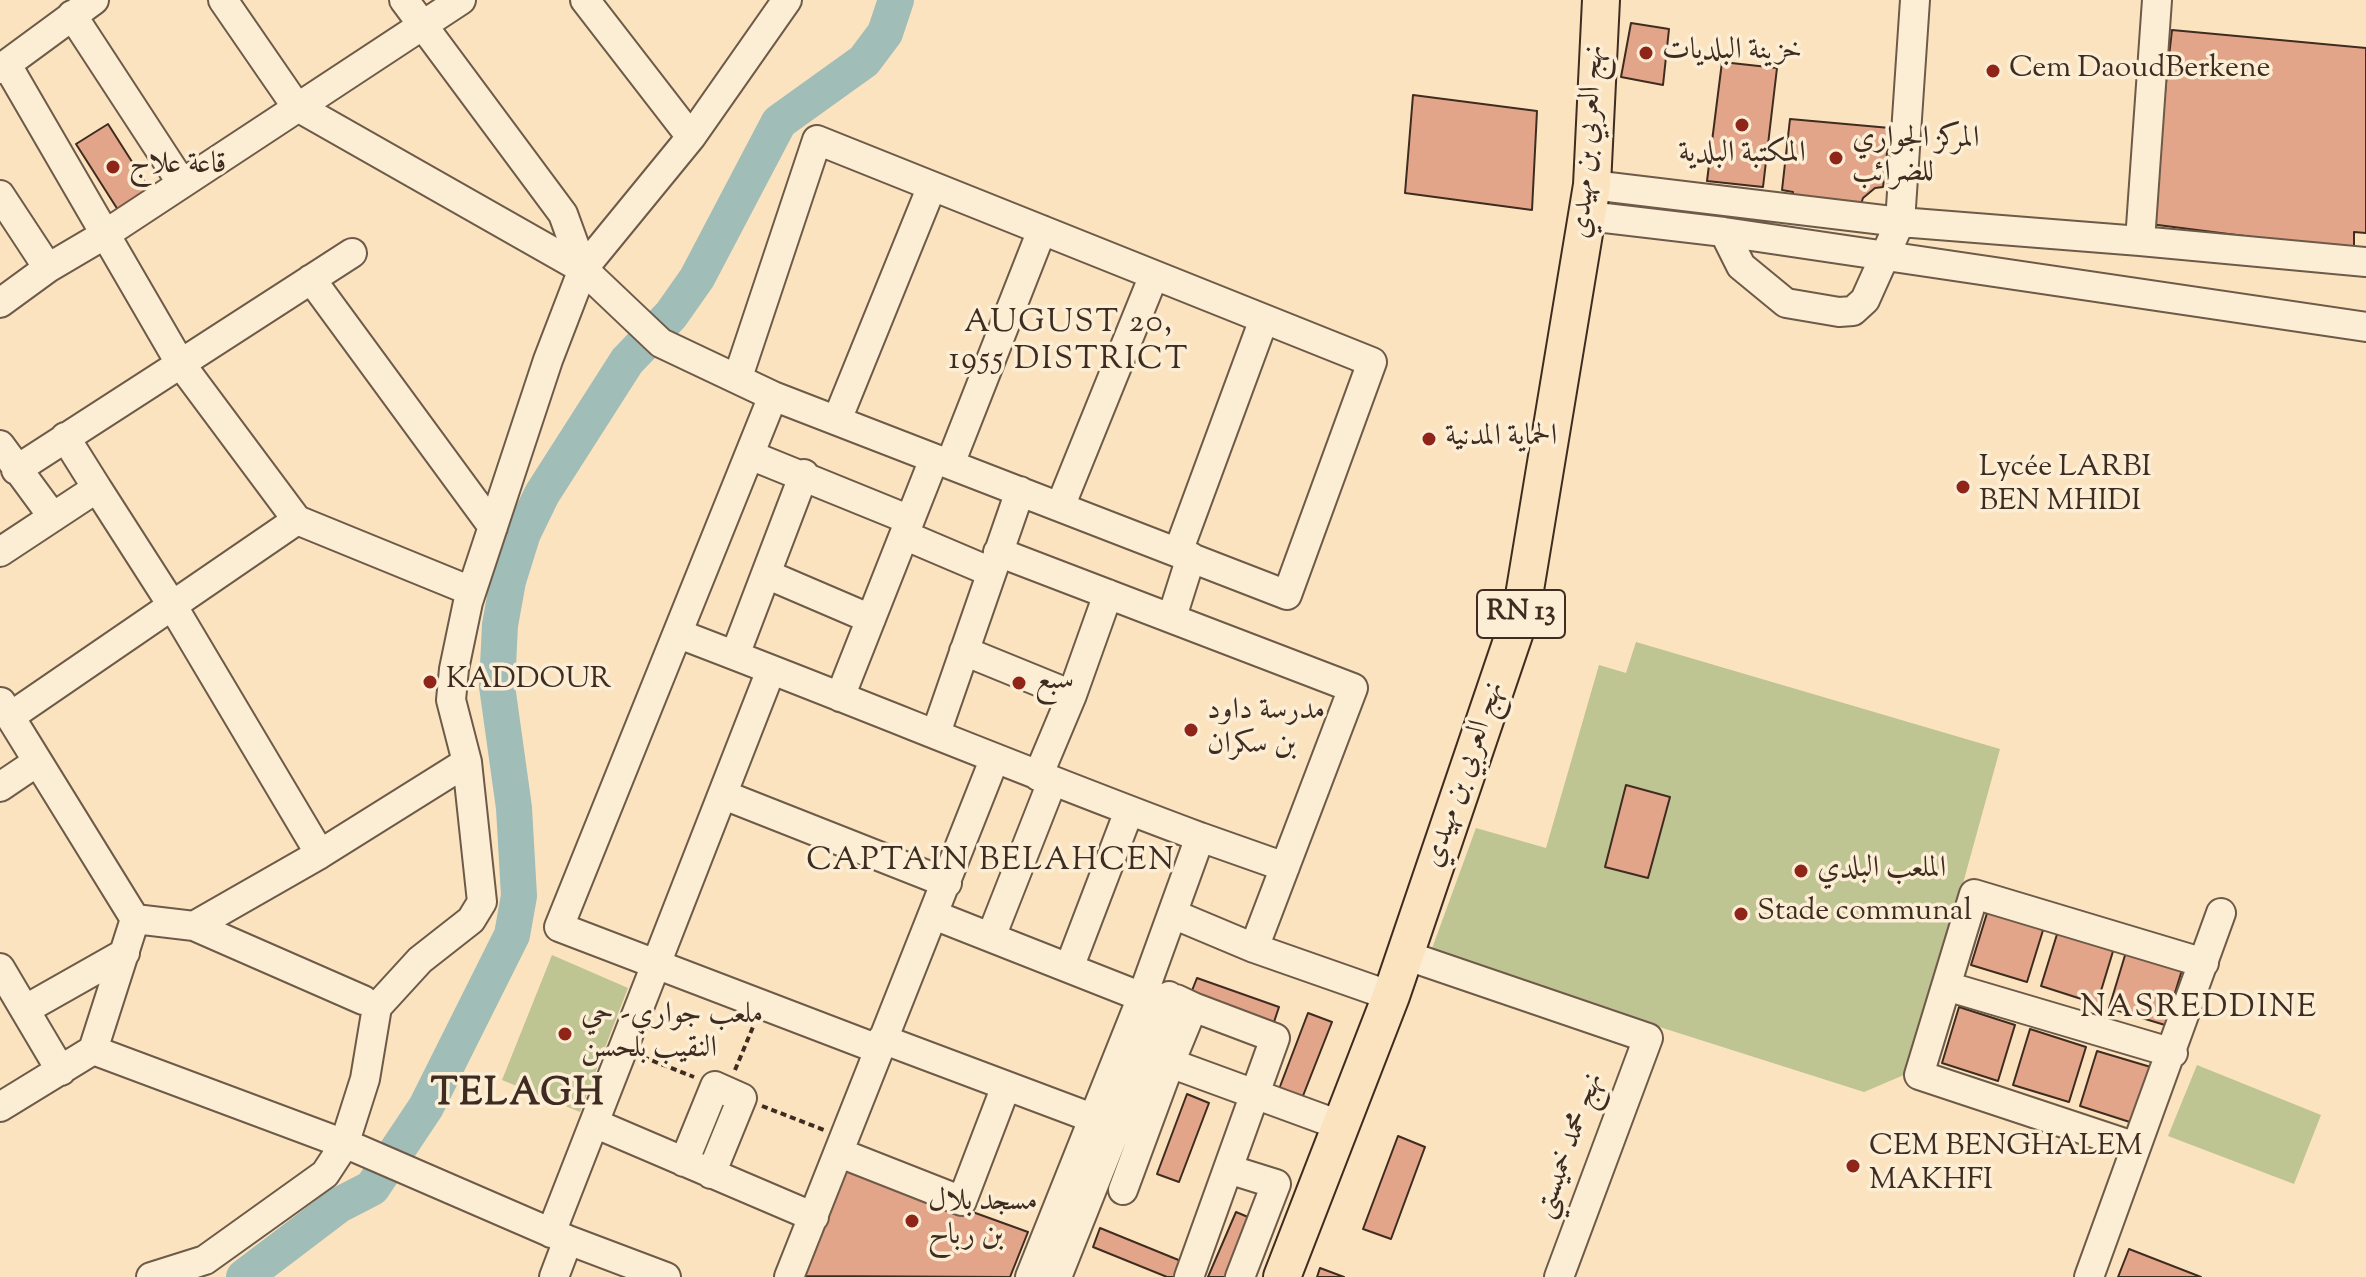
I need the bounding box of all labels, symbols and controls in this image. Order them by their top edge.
place label: خزينة البلديات [1662,35,1802,71]
street label: نهج العربي بن مهيدي [1565,44,1615,240]
marker: خزينة البلديات [1637,44,1655,62]
place label: Cem DaoudBerkene [2009,53,2270,89]
marker: Cem DaoudBerkene [1984,62,2002,80]
marker: المكتبة البلدية [1733,116,1751,134]
place label: المركز الجواري للضرائب [1852,123,1980,194]
place label: المكتبة البلدية [1678,138,1806,174]
place label: قاعة علاج [129,149,226,185]
marker: المركز الجواري للضرائب [1827,149,1845,167]
marker: قاعة علاج [104,158,122,176]
district label: AUGUST 20, 1955 DISTRICT [949,307,1189,382]
place label: الحماية المدنية [1445,421,1557,457]
marker: الحماية المدنية [1420,430,1438,448]
place label: Lycée LARBI BEN MHIDI [1979,452,2151,522]
marker: Lycée LARBI BEN MHIDI [1954,478,1972,496]
road number: RN 13 [1477,590,1565,638]
place label: KADDOUR [446,664,611,700]
place label: سبع [1035,665,1074,701]
marker: KADDOUR [421,673,439,691]
marker: سبع [1010,674,1028,692]
street label: نهج العربي بن مهيدي [1417,677,1515,873]
place label: مدرسة داود بن سكران [1207,695,1325,766]
marker: مدرسة داود بن سكران [1182,721,1200,739]
district label: CAPTAIN BELAHCEN [806,845,1176,883]
place label: الملعب البلدي [1817,853,1946,889]
marker: الملعب البلدي [1792,862,1810,880]
place label: Stade communal [1757,896,1972,932]
marker: Stade communal [1732,905,1750,923]
district label: NASREDDINE [2080,992,2318,1030]
place label: ملعب جواري- حي النقيب بلحسن [581,999,763,1070]
marker: ملعب جواري- حي النقيب بلحسن [556,1025,574,1043]
street label: نهج محمد خميستي [1528,1068,1614,1224]
district label: TELAGH [431,1075,605,1121]
place label: CEM BENGHALEM MAKHFI [1869,1131,2143,1202]
marker: CEM BENGHALEM MAKHFI [1844,1157,1862,1175]
place label: مسجد بلال بن رباح [928,1186,1038,1256]
marker: مسجد بلال بن رباح [903,1212,921,1230]

